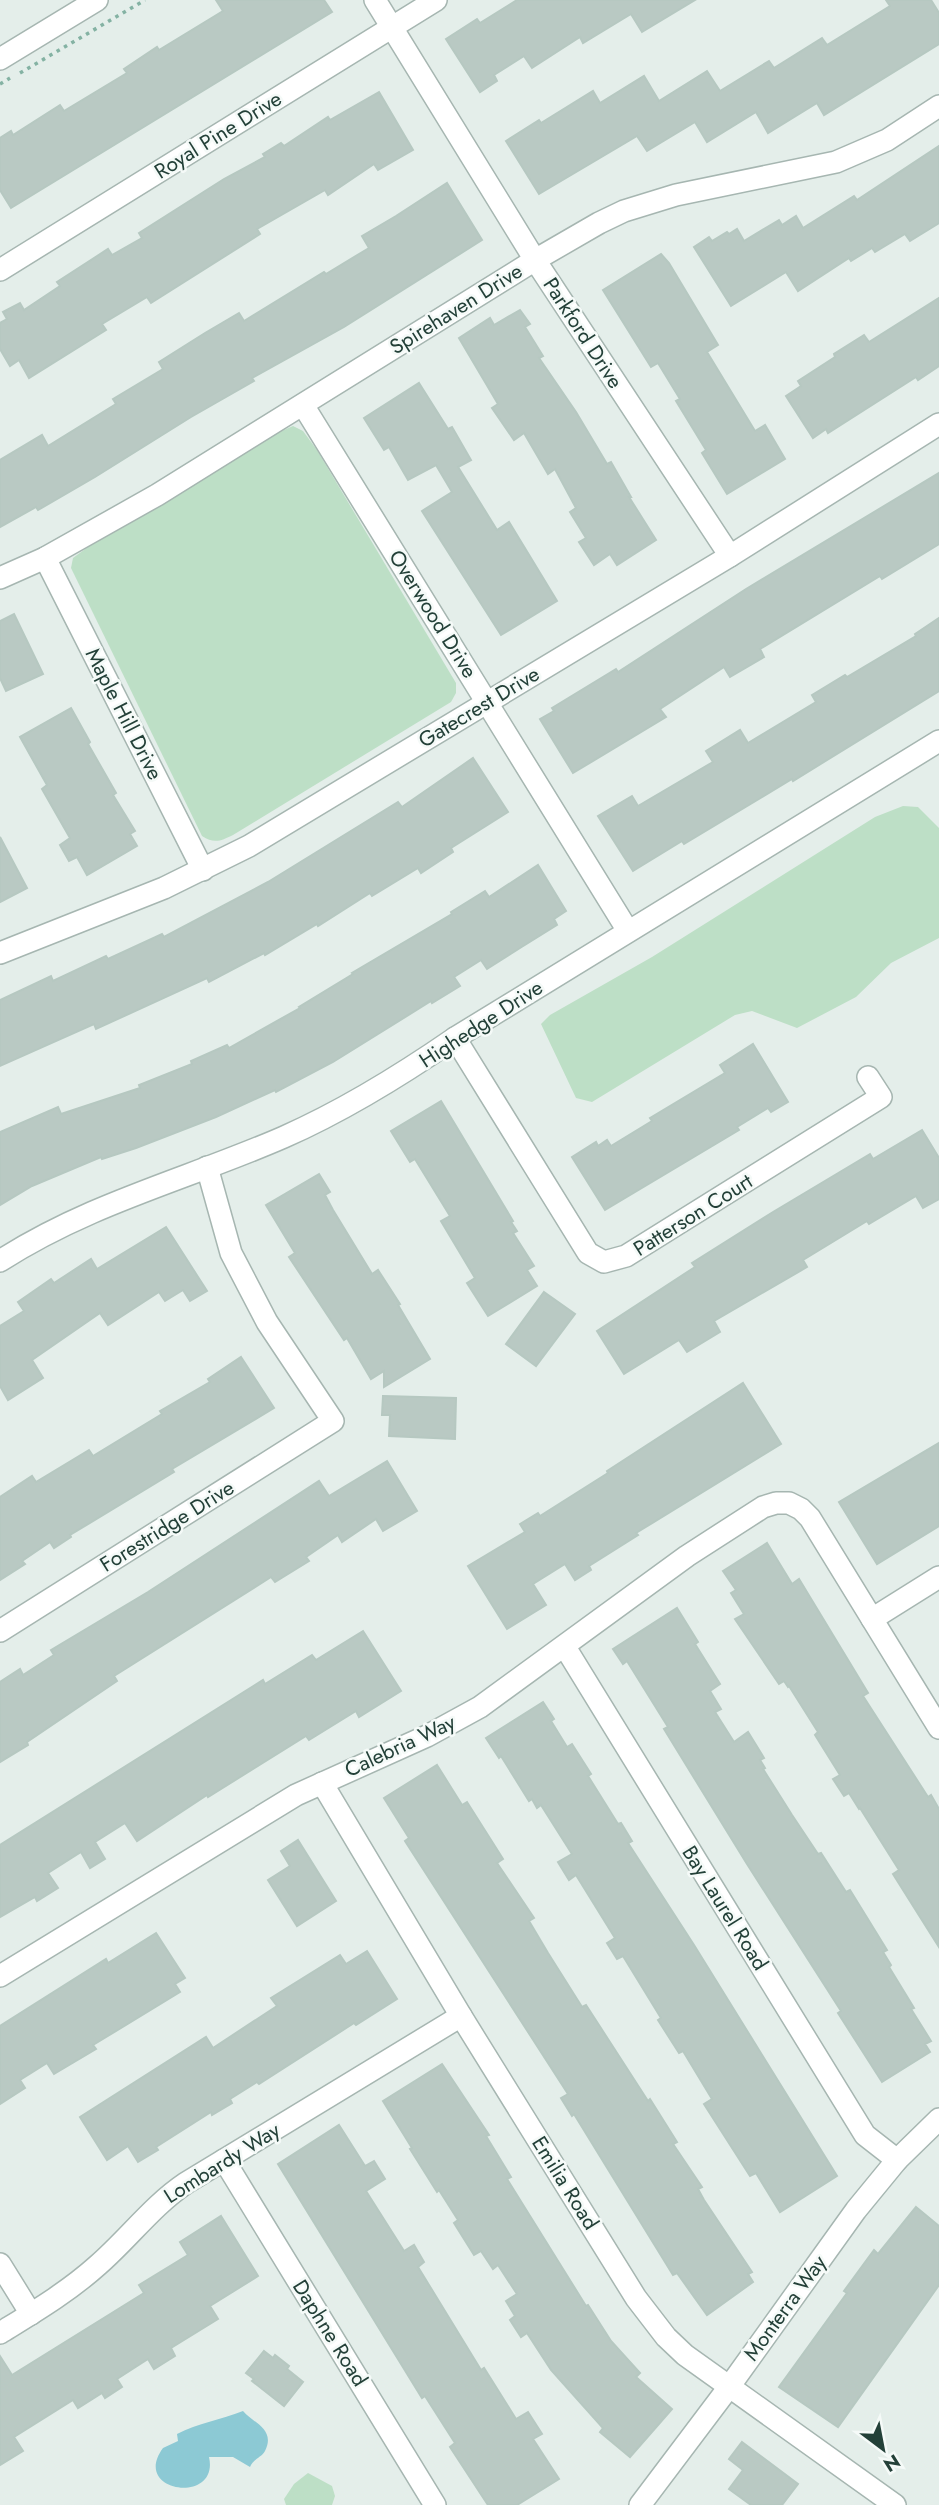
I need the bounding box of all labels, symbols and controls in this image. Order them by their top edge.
street label: Royal Pine Drive [148,84,288,186]
street label: Spirehaven Drive [384,256,528,362]
street label: Parkford Drive [536,272,630,395]
street label: Overwood Drive [382,544,485,684]
street label: Maple Hill Drive [78,643,170,785]
street label: Gatecrest Drive [413,659,545,755]
street label: Highedge Drive [413,973,549,1075]
street label: Patterson Court [628,1166,758,1264]
street label: Forestridge Drive [94,1473,240,1579]
street label: Calebria Way [340,1707,461,1785]
street label: Bay Laurel Road [675,1840,775,1976]
street label: Lombardy Way [158,2115,287,2211]
street label: Emilia Road [524,2130,606,2236]
street label: Monterra Way [736,2248,834,2367]
street label: Daphne Road [285,2274,375,2392]
north arrow [848,2414,918,2484]
text: N [878,2448,905,2478]

